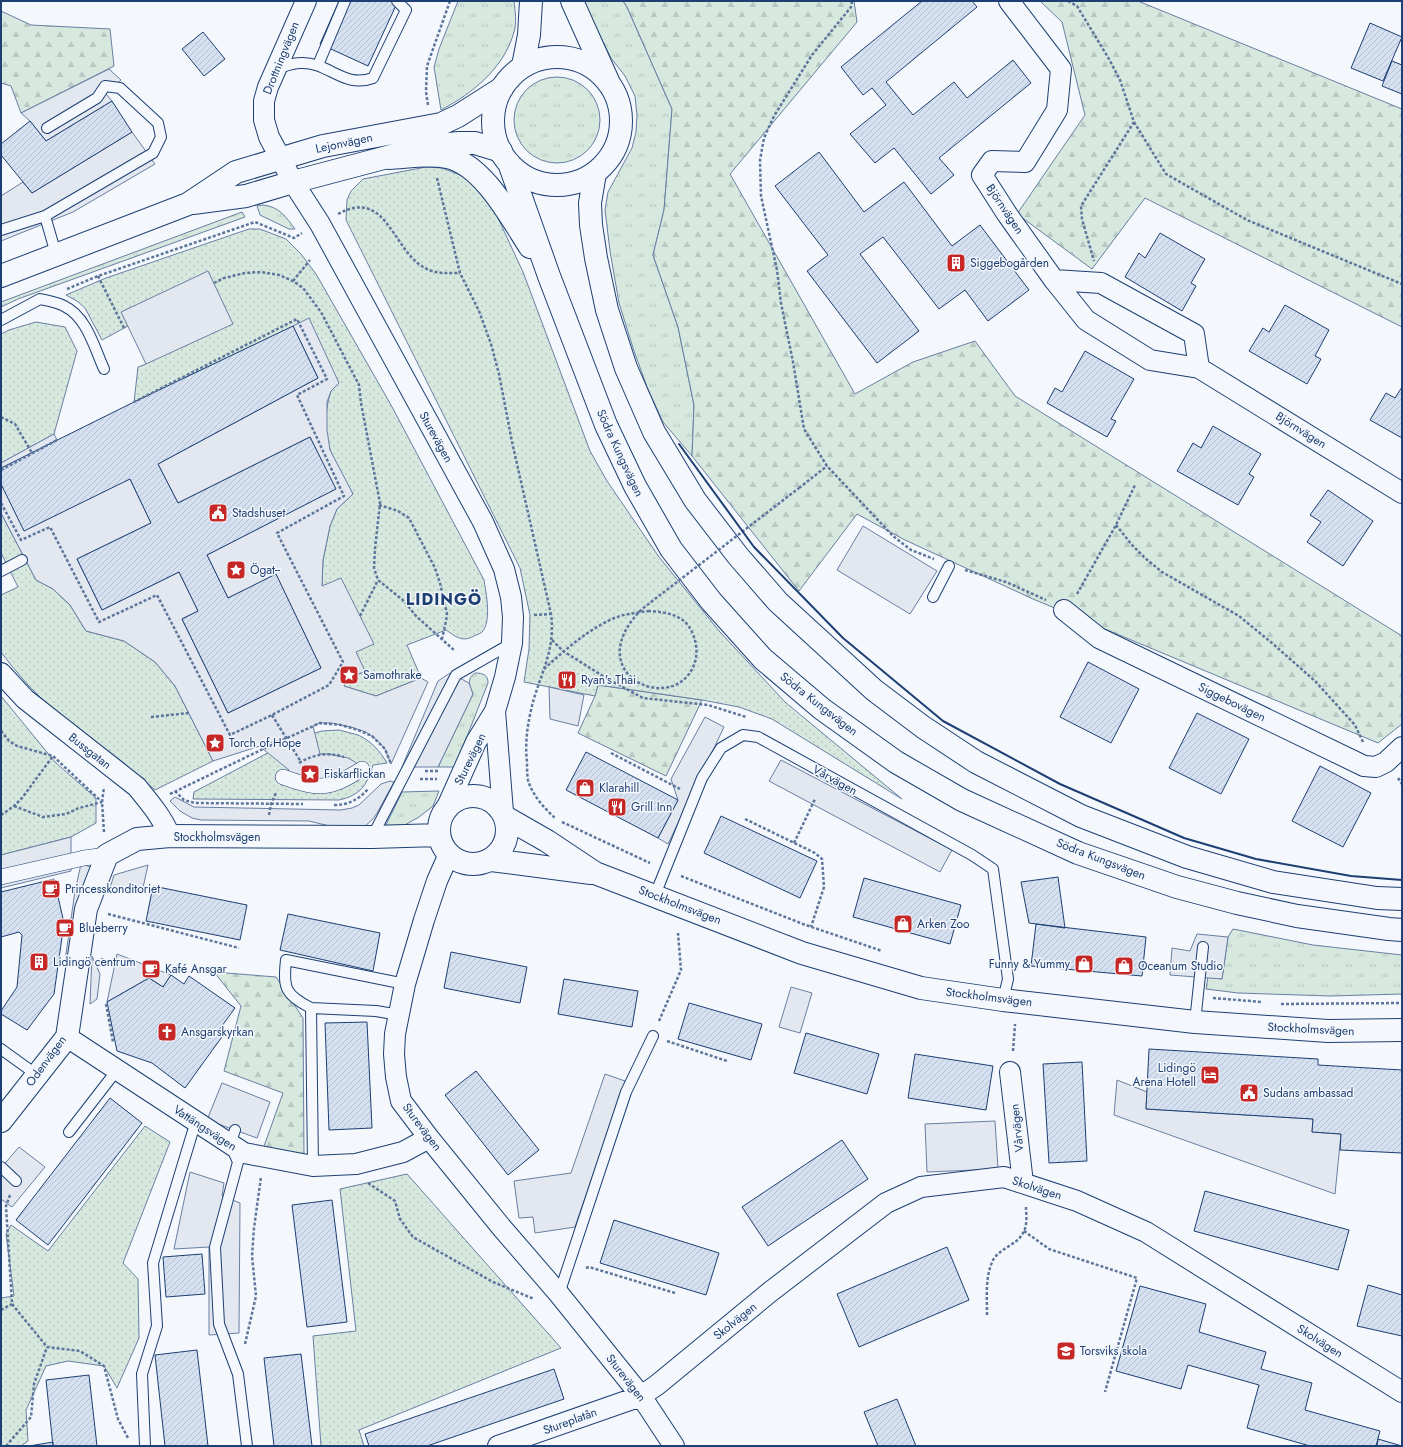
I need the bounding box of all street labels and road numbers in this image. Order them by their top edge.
street label: Drottningvägen [258,19,304,97]
street label: Lejonvägen [314,128,374,158]
street label: Björnvägen [982,180,1028,238]
street label: Södra Kungsvägen [592,406,648,500]
street label: Björnvägen [1272,407,1330,453]
street label: Sturevägen [415,408,457,466]
street label: Södra Kungsvägen [776,668,862,740]
street label: Siggebovägen [1195,678,1269,726]
street label: Bussgatan [65,728,115,774]
street label: Sturevägen [450,730,490,788]
street label: Vårvägen [809,760,861,800]
street label: Stockholmsvägen [173,828,261,846]
street label: Södra Kungsvägen [1054,834,1148,884]
street label: Stockholmsvägen [636,881,724,929]
street label: Stockholmsvägen [945,983,1033,1011]
street label: Stockholmsvägen [1267,1018,1355,1040]
street label: Odenvägen [21,1032,71,1090]
street label: Sturevägen [398,1099,446,1155]
street label: Vattängsvägen [170,1101,240,1155]
street label: Vårvägen [1006,1103,1028,1153]
street label: Skolvägen [1010,1171,1064,1205]
street label: Skolvägen [709,1298,761,1344]
street label: Skolvägen [1293,1320,1347,1362]
street label: Sturevägen [602,1350,650,1406]
street label: Stureplatån [540,1403,600,1439]

